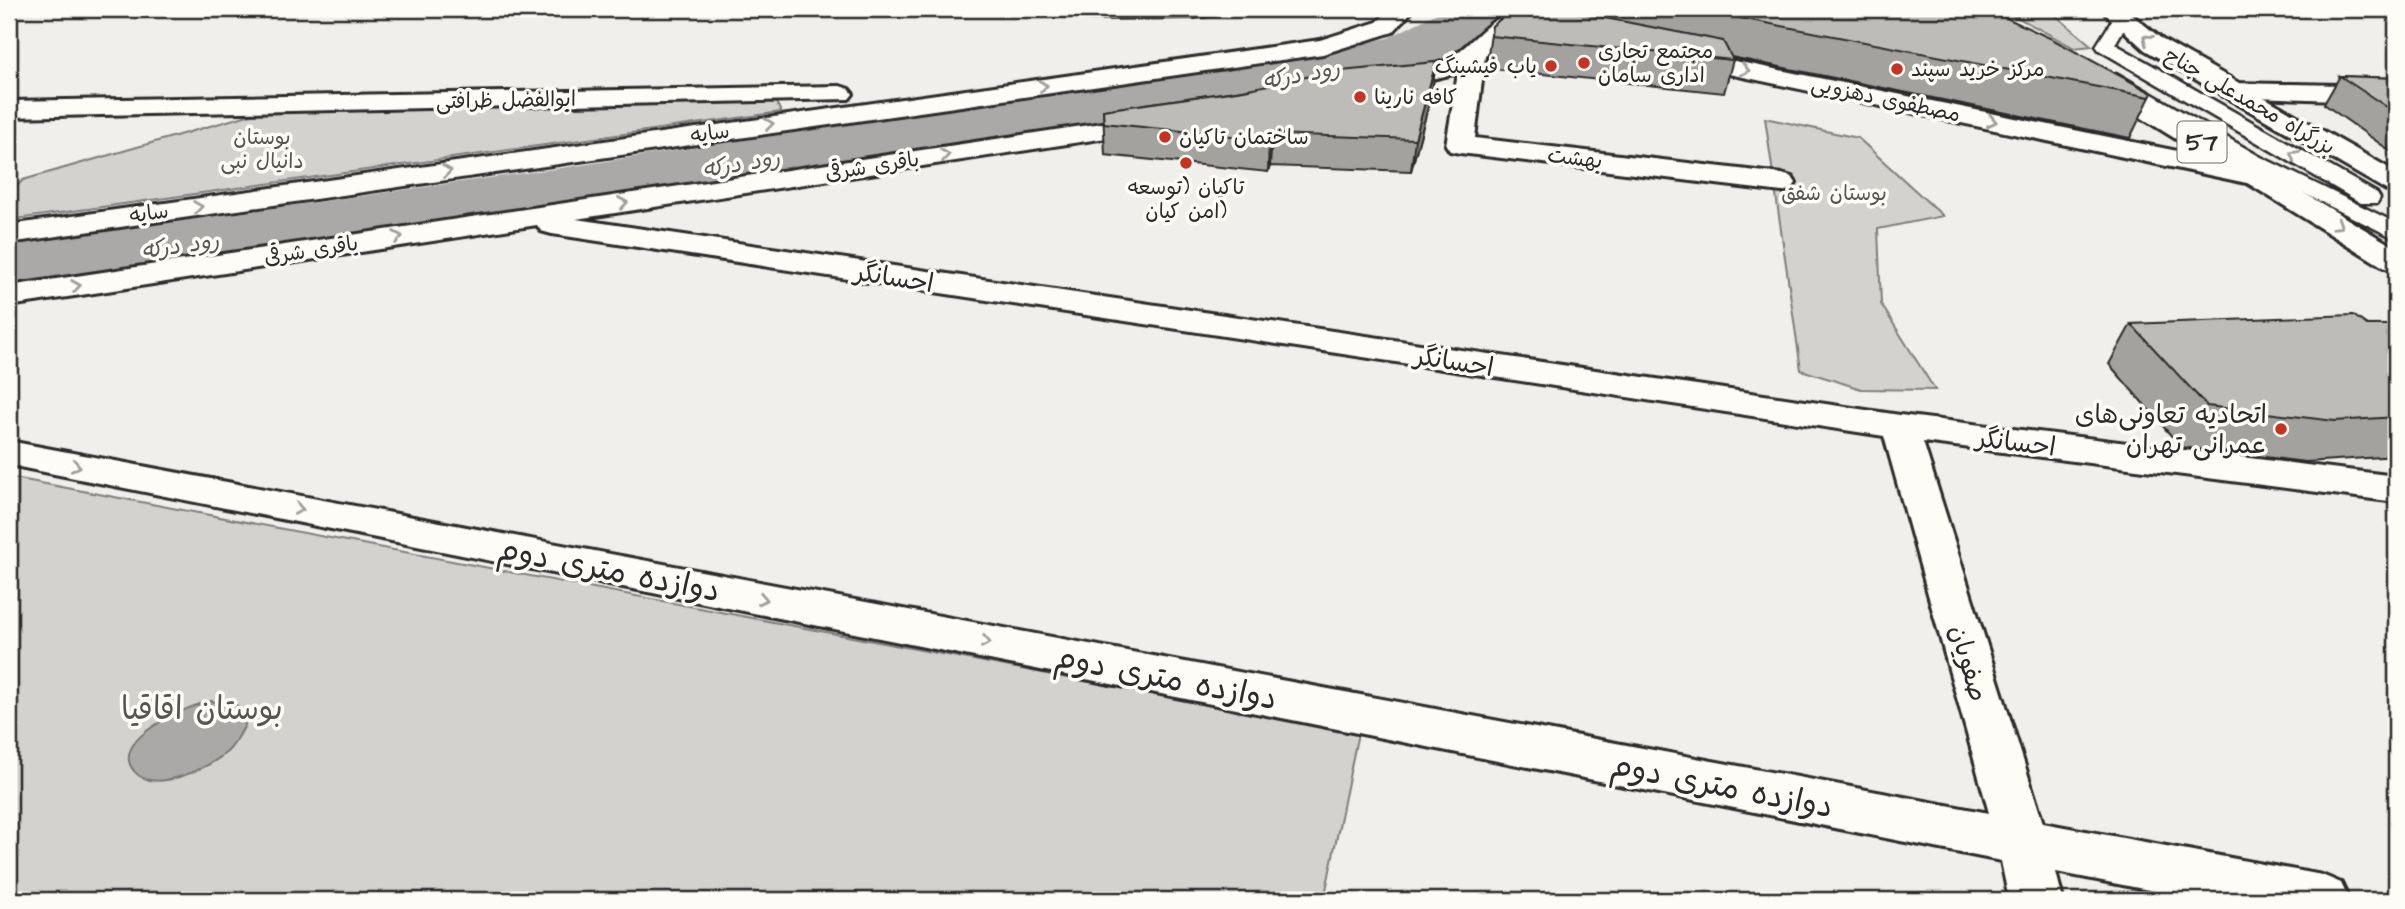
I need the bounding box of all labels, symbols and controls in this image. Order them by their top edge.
one-way arrow [2142,35,2155,47]
place label: مجتمع تجاری اداری سامان [1598,37,1713,90]
street label: بزرگراه محمدعلی جناح [2159,41,2340,162]
water label: رود درکه [1260,52,1343,98]
place label: یاب فیشینگ [1435,52,1537,81]
marker: مجتمع تجاری اداری سامان [1576,55,1592,71]
place label: مرکز خرید سپند [1911,55,2045,84]
marker: یاب فیشینگ [1543,58,1559,74]
one-way arrow [1739,61,1751,76]
marker: مرکز خرید سپند [1889,61,1905,77]
street label: مصطفوی دهزویی [1809,70,1963,129]
one-way arrow [1037,78,1049,93]
place label: کافه نارینا [1374,83,1457,112]
street label: ابوالفضل ظرافتی [436,85,576,116]
marker: کافه نارینا [1352,89,1368,105]
one-way arrow [1986,113,1998,128]
street label: سایه [689,116,732,151]
one-way arrow [763,117,775,132]
road number: 57 [2178,122,2226,162]
park label: بوستان دانیال نبی [220,123,304,176]
place label: ساختمان تاکیان [1179,123,1309,152]
marker: ساختمان تاکیان [1157,129,1173,145]
street label: بهشت [1546,141,1604,176]
water label: رود درکه [700,142,782,186]
street label: باقری شرقی [823,145,921,188]
one-way arrow [939,148,951,163]
one-way arrow [2289,150,2301,163]
marker: تاکیان (توسعه امن کیان) [1178,155,1194,171]
one-way arrow [441,163,453,178]
place label: تاکیان (توسعه امن کیان) [1128,173,1245,226]
park label: بوستان شفق [1781,179,1887,208]
street label: سایه [128,196,171,231]
one-way arrow [617,196,629,211]
one-way arrow [192,199,203,214]
one-way arrow [2331,217,2344,230]
water label: رود درکه [139,225,221,267]
street label: باقری شرقی [262,229,360,272]
one-way arrow [392,230,404,245]
street label: احسانگر [850,254,936,302]
one-way arrow [70,279,82,294]
street label: احسانگر [1410,338,1496,386]
place label: اتحادیه تعاونی‌های عمرانی تهران [2075,397,2267,463]
street label: احسانگر [1972,420,2058,466]
marker: اتحادیه تعاونی‌های عمرانی تهران [2273,421,2289,437]
one-way arrow [70,457,82,472]
one-way arrow [293,501,305,516]
street label: دوازده متری دوم [494,527,724,615]
one-way arrow [757,590,769,605]
street label: صفویان [1940,621,1996,706]
one-way arrow [980,634,992,649]
street label: دوازده متری دوم [1051,635,1281,723]
park label: بوستان اقاقیا [121,687,283,732]
street label: دوازده متری دوم [1607,743,1837,831]

